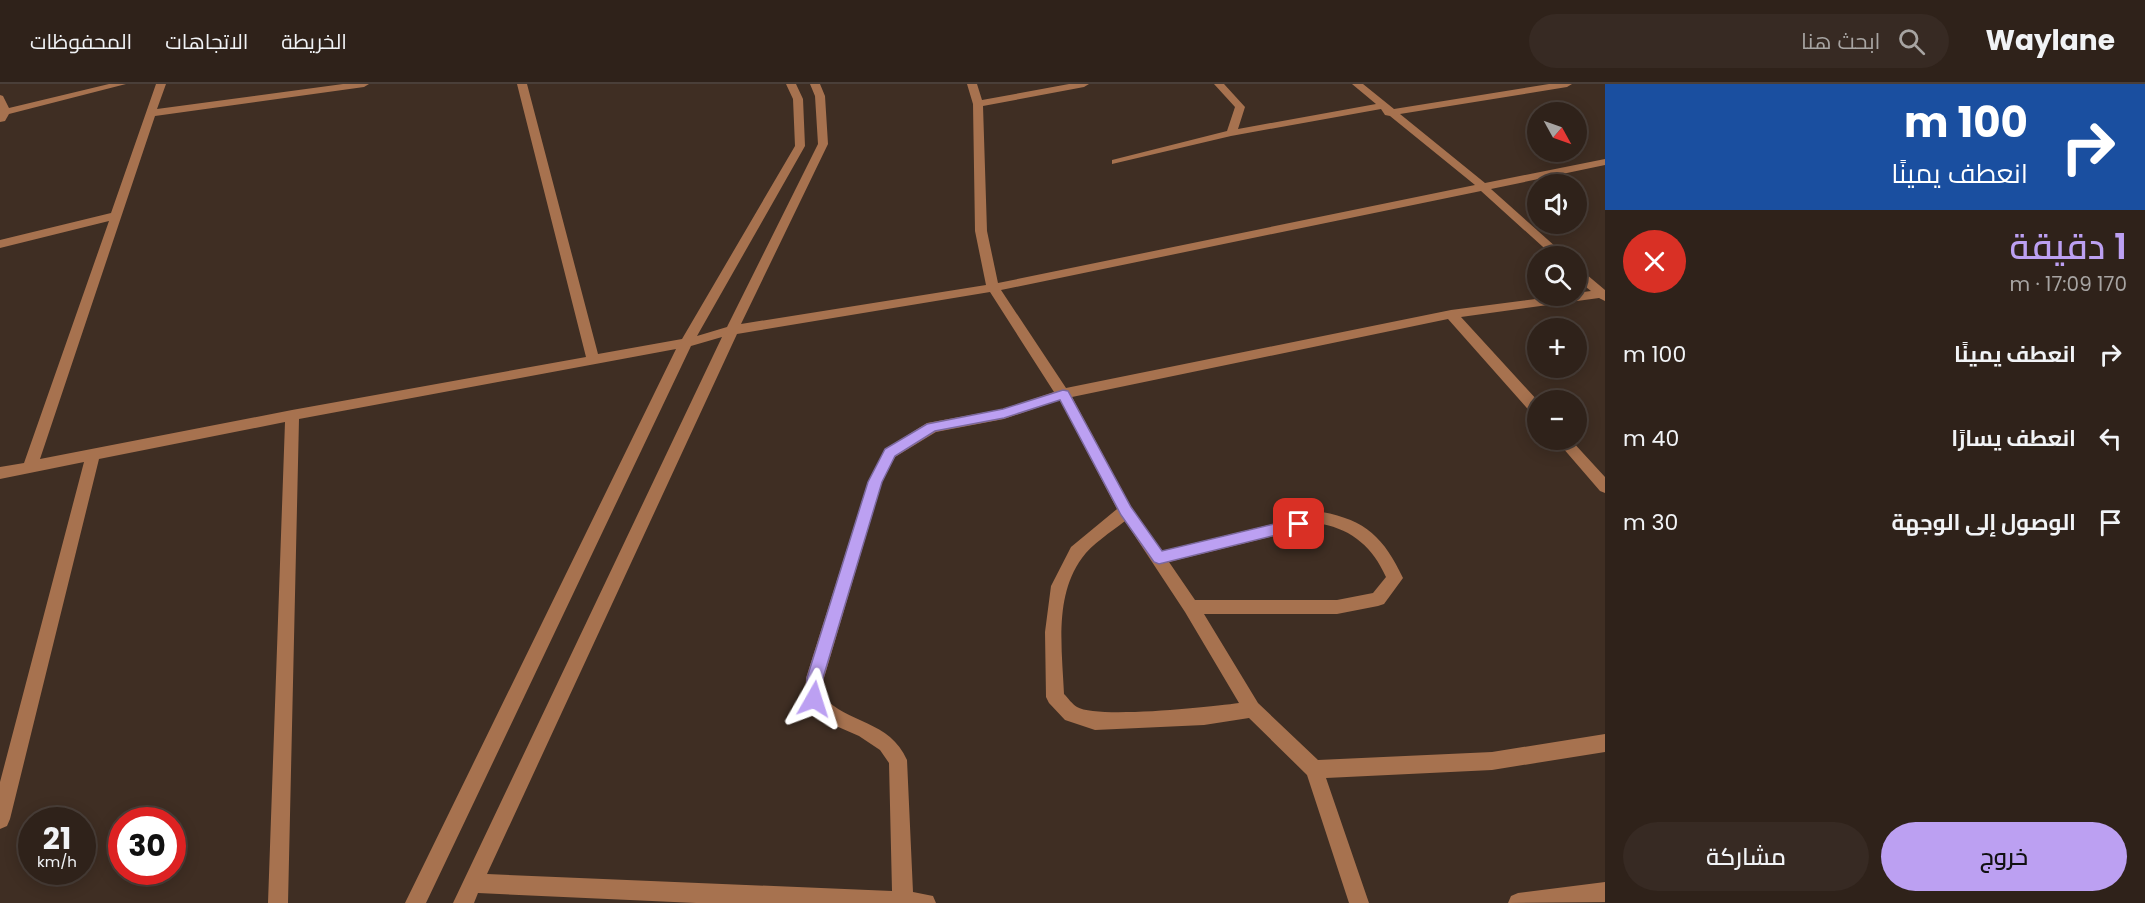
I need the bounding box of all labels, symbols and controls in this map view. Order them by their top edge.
search box [1529,14,1949,68]
text: Waylane [1985,21,2115,60]
icon: search [1895,25,1928,58]
text: ابحث هنا [1801,26,1880,57]
text: المحفوظات [30,27,132,56]
text: الاتجاهات [165,27,248,56]
text: الخريطة [281,27,347,56]
text: 100 m [1904,93,2028,152]
north arrow [1527,102,1587,162]
map controls [1527,102,1587,450]
icon: right [2049,108,2127,186]
text: انعطف يمينًا [1891,155,2028,192]
button: sound [1527,174,1587,234]
text: 1 دقيقة [2010,221,2127,272]
button: close [1623,230,1686,293]
button: search [1527,246,1587,306]
text: 170 m · 17:09 [2010,270,2127,298]
button: + [1527,318,1587,378]
icon: right [2094,338,2127,371]
text: 100 m [1623,339,1686,370]
text: انعطف يمينًا [1954,339,2076,370]
button: − [1527,390,1587,450]
icon: left [2094,422,2127,455]
text: 40 m [1623,423,1679,454]
text: انعطف يسارًا [1951,423,2076,454]
pin [1273,498,1324,549]
icon: arrive [2094,506,2127,539]
icon: arrive [1282,507,1315,540]
text: 30 m [1623,507,1678,538]
text: الوصول إلى الوجهة [1891,507,2076,538]
position arrow [782,667,846,731]
speed limit sign: 30 [108,807,186,885]
text: 21 [43,817,71,860]
button: مشاركة [1623,822,1869,891]
button: خروج [1881,822,2127,891]
text: km/h [37,851,77,872]

